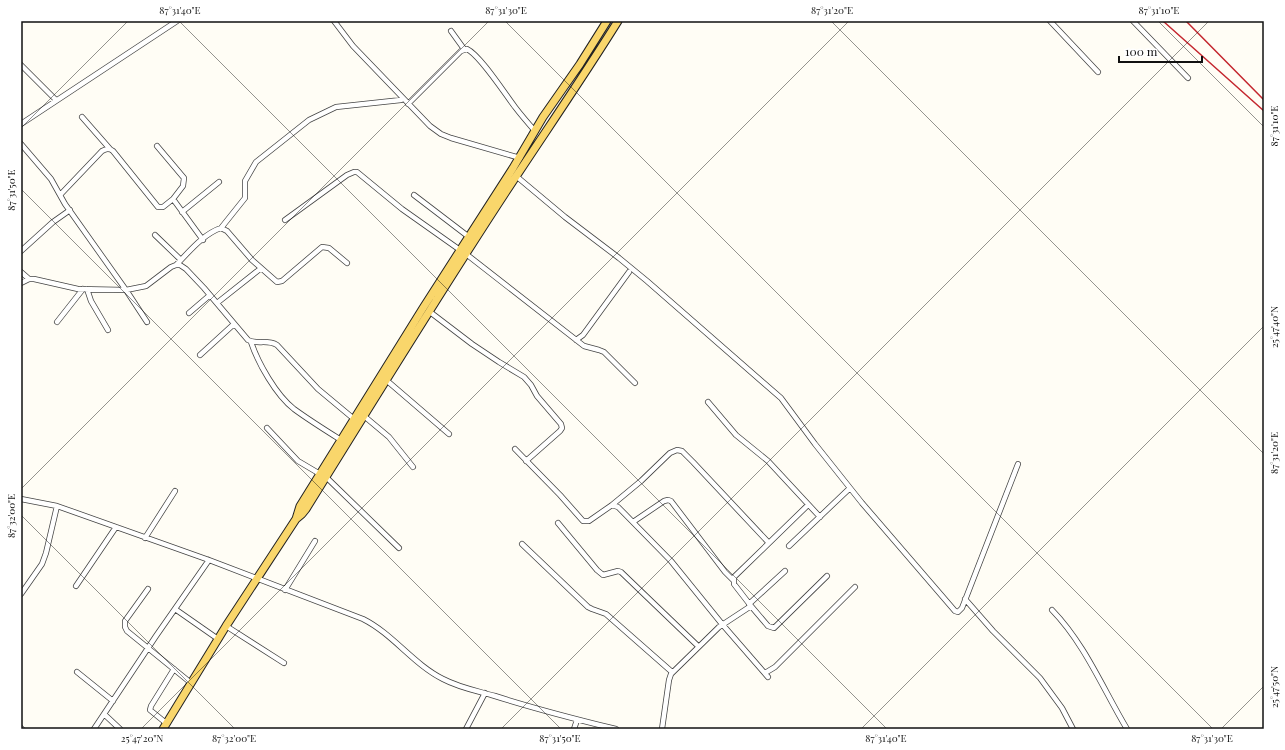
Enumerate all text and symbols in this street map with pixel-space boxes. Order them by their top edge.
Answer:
text: 87°31'40"E [159,3,201,17]
text: 87°31'30"E [485,3,527,17]
text: 87°31'20"E [811,3,853,17]
text: 87°31'10"E [1139,3,1179,17]
scale bar [1119,38,1202,64]
text: 100 m [1125,43,1158,59]
text: 87°31'10"E [1267,106,1281,146]
text: 87°31'50"E [4,169,18,211]
text: 25°47'40"N [1267,306,1281,348]
text: 87°31'20"E [1267,432,1281,474]
text: 87°32'00"E [4,494,18,538]
text: 25°47'50"N [1267,666,1281,708]
text: 25°47'20"N [121,731,163,745]
text: 87°32'00"E [212,731,256,745]
text: 87°31'50"E [539,731,581,745]
text: 87°31'40"E [865,731,907,745]
text: 87°31'30"E [1191,731,1233,745]

